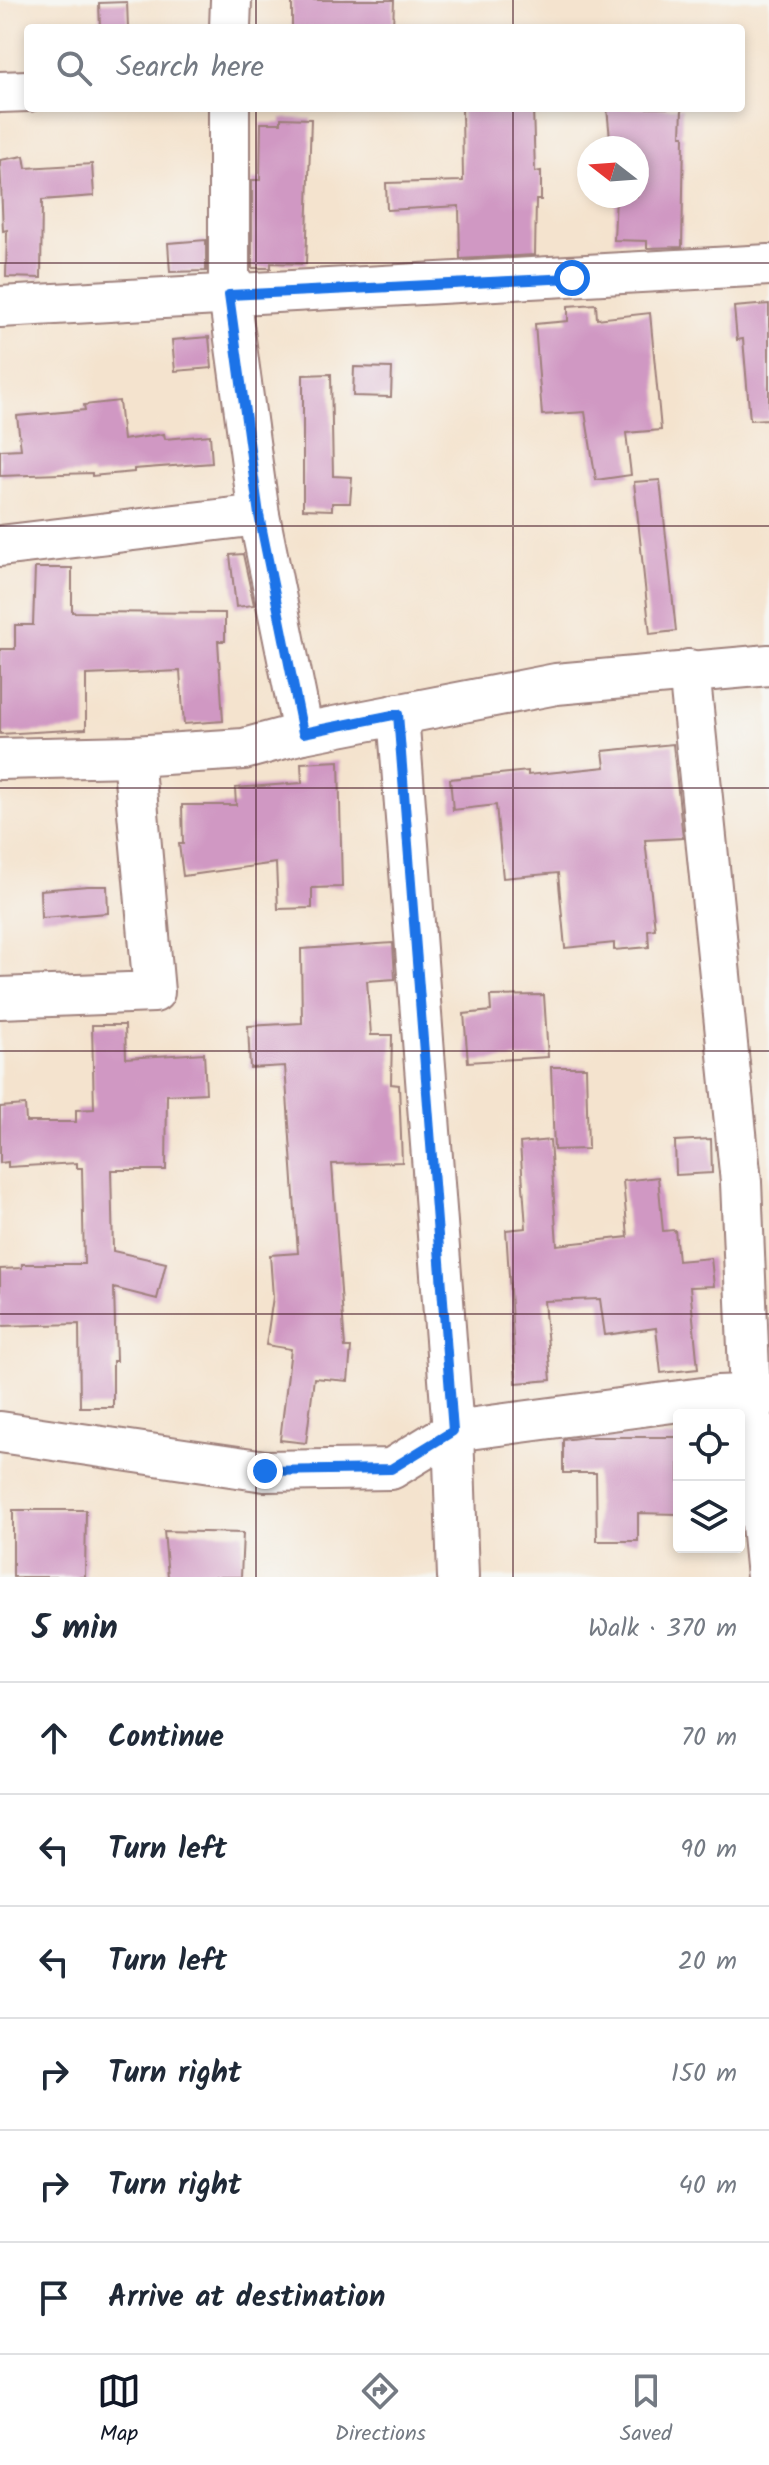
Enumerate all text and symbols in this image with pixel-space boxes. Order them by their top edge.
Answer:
search box [24,24,745,112]
text: Search here [116,44,264,92]
icon: search [52,46,96,90]
north arrow [577,136,649,208]
route start [554,260,590,296]
map controls [673,1409,745,1553]
button: locate [673,1409,745,1481]
route end [247,1453,283,1489]
button: layers [673,1481,745,1553]
text: 5 min [32,1602,118,1656]
text: Walk · 370 m [588,1608,737,1650]
text: Continue [108,1714,224,1762]
icon: ahead [32,1716,76,1760]
text: 70 m [681,1717,737,1759]
text: Turn left [108,1826,227,1874]
icon: left [32,1828,76,1872]
text: 90 m [680,1829,737,1871]
text: Turn left [108,1938,227,1986]
icon: left [32,1940,76,1984]
text: 20 m [678,1941,737,1983]
text: Turn right [108,2050,241,2098]
icon: right [32,2052,76,2096]
text: 150 m [671,2053,737,2095]
text: Turn right [108,2162,241,2210]
icon: right [32,2164,76,2208]
text: 40 m [679,2165,737,2207]
text: Arrive at destination [108,2274,385,2322]
icon: arrive [32,2276,76,2320]
tab: Map [97,2369,141,2452]
tab: Directions [335,2369,426,2452]
tab: Saved [620,2369,672,2452]

